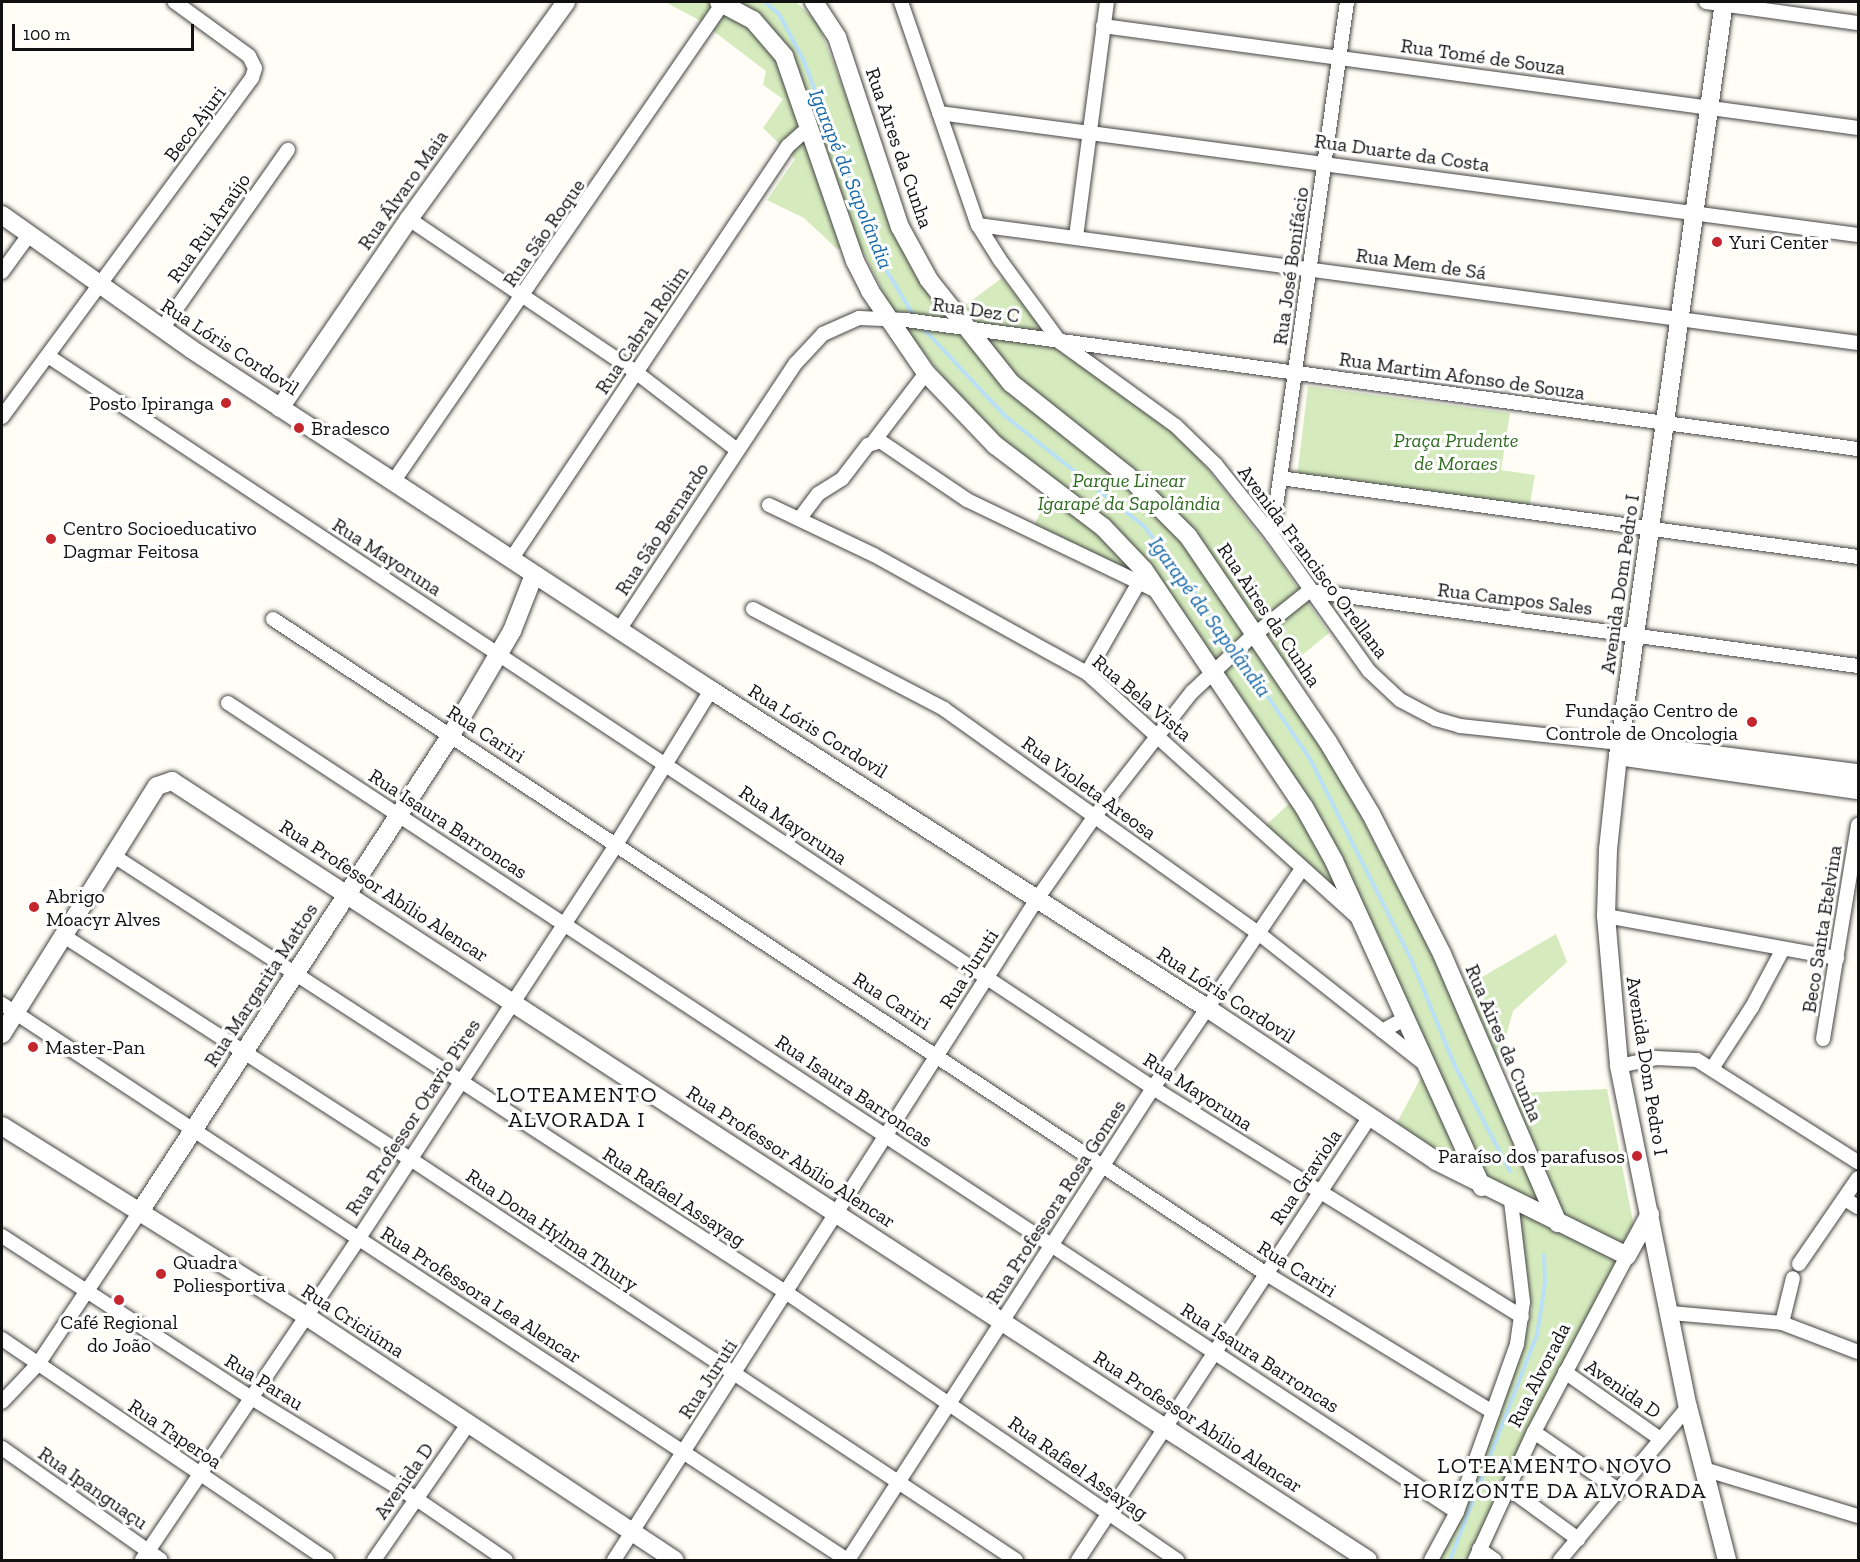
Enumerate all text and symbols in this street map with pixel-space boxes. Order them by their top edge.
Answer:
scale bar [15,12,196,50]
text: 100 m [23,23,70,45]
street label: Rua Tomé de Souza [1399,34,1567,80]
street label: Rua Aires da Cunha [860,64,938,232]
street label: Beco Ajuri [159,81,231,167]
water label: Igarapé da Sapolândia [803,85,899,273]
street label: Rua Álvaro Maia [353,125,453,255]
street label: Rua Duarte da Costa [1313,129,1491,177]
street label: Rua Rui Araújo [162,168,256,288]
street label: Rua São Roque [498,174,590,292]
street label: Rua José Bonifácio [1268,185,1314,347]
place label: Yuri Center [1729,230,1829,254]
marker: Yuri Center [1710,235,1724,249]
street label: Rua Mem de Sá [1354,243,1488,285]
street label: Rua Cabral Rolim [590,261,694,399]
street label: Rua Dez C [931,292,1021,328]
street label: Rua Lóris Cordovil [156,293,304,401]
street label: Rua Martim Afonso de Souza [1337,347,1587,405]
place label: Posto Ipiranga [89,391,214,415]
marker: Posto Ipiranga [219,396,233,410]
place label: Bradesco [311,416,390,440]
marker: Bradesco [292,421,306,435]
park label: Praça Prudente de Moraes [1394,429,1518,476]
street label: Rua São Bernardo [610,458,714,600]
street label: Avenida Francisco Orellana [1233,461,1393,663]
park label: Parque Linear Igarapé da Sapolândia [1038,469,1220,516]
street label: Avenida Dom Pedro I [1596,493,1644,675]
street label: Rua Mayoruna [328,513,446,601]
place label: Centro Socioeducativo Dagmar Feitosa [63,516,257,563]
marker: Centro Socioeducativo Dagmar Feitosa [44,532,58,546]
water label: Igarapé da Sapolândia [1143,532,1277,702]
street label: Rua Aires da Cunha [1212,538,1326,692]
street label: Rua Campos Sales [1436,578,1594,620]
street label: Rua Bela Vista [1087,649,1197,747]
street label: Rua Lóris Cordovil [744,678,892,784]
place label: Fundação Centro de Controle de Oncologia [1546,698,1738,745]
street label: Rua Cariri [442,700,530,768]
marker: Fundação Centro de Controle de Oncologia [1743,713,1761,731]
street label: Rua Violeta Areosa [1016,731,1162,845]
street label: Rua Isaura Barroncas [364,764,532,884]
street label: Rua Mayoruna [734,780,852,870]
street label: Rua Professor Abílio Alencar [274,814,494,968]
street label: Beco Santa Etelvina [1797,843,1847,1015]
place label: Abrigo Moacyr Alves [46,884,162,931]
street label: Rua Margarita Mattos [199,899,323,1071]
marker: Abrigo Moacyr Alves [27,900,41,914]
street label: Rua Juruti [934,925,1004,1013]
street label: Rua Lóris Cordovil [1152,941,1300,1049]
street label: Rua Aires da Cunha [1460,961,1548,1125]
street label: Rua Cariri [848,967,936,1035]
street label: Avenida Dom Pedro I [1621,975,1673,1157]
street label: Rua Professor Otavio Pires [340,1014,486,1220]
street label: Rua Isaura Barroncas [771,1030,937,1152]
place label: Master-Pan [45,1035,145,1059]
marker: Master-Pan [26,1040,40,1054]
street label: Rua Mayoruna [1139,1048,1257,1136]
street label: Rua Professor Abílio Alencar [681,1080,901,1234]
district label: LOTEAMENTO ALVORADA I [496,1081,658,1132]
street label: Rua Professora Rosa Gomes [981,1095,1131,1309]
street label: Rua Graviola [1265,1125,1347,1229]
street label: Rua Rafael Assayag [598,1142,750,1252]
place label: Paraíso dos parafusos [1438,1144,1625,1168]
marker: Paraíso dos parafusos [1630,1149,1644,1163]
street label: Rua Dona Hylma Thury [461,1163,643,1297]
street label: Rua Professora Lea Alencar [376,1221,586,1369]
street label: Rua Cariri [1253,1235,1341,1303]
place label: Quadra Poliesportiva [173,1250,286,1297]
marker: Quadra Poliesportiva [154,1267,168,1281]
street label: Rua Criciúma [297,1279,409,1363]
marker: Café Regional do João [112,1293,126,1307]
street label: Rua Isaura Barroncas [1176,1298,1344,1418]
place label: Café Regional do João [60,1310,178,1357]
street label: Rua Alvorada [1502,1319,1576,1431]
street label: Rua Juruti [673,1335,743,1423]
street label: Rua Professor Abílio Alencar [1088,1345,1308,1499]
street label: Rua Parau [220,1348,308,1416]
street label: Avenida D [1580,1354,1666,1424]
street label: Rua Taperoa [124,1394,226,1474]
street label: Rua Rafael Assayag [1003,1411,1153,1525]
street label: Avenida D [369,1438,439,1524]
street label: Rua Ipanguaçu [34,1441,152,1535]
district label: LOTEAMENTO NOVO HORIZONTE DA ALVORADA [1402,1452,1708,1504]

